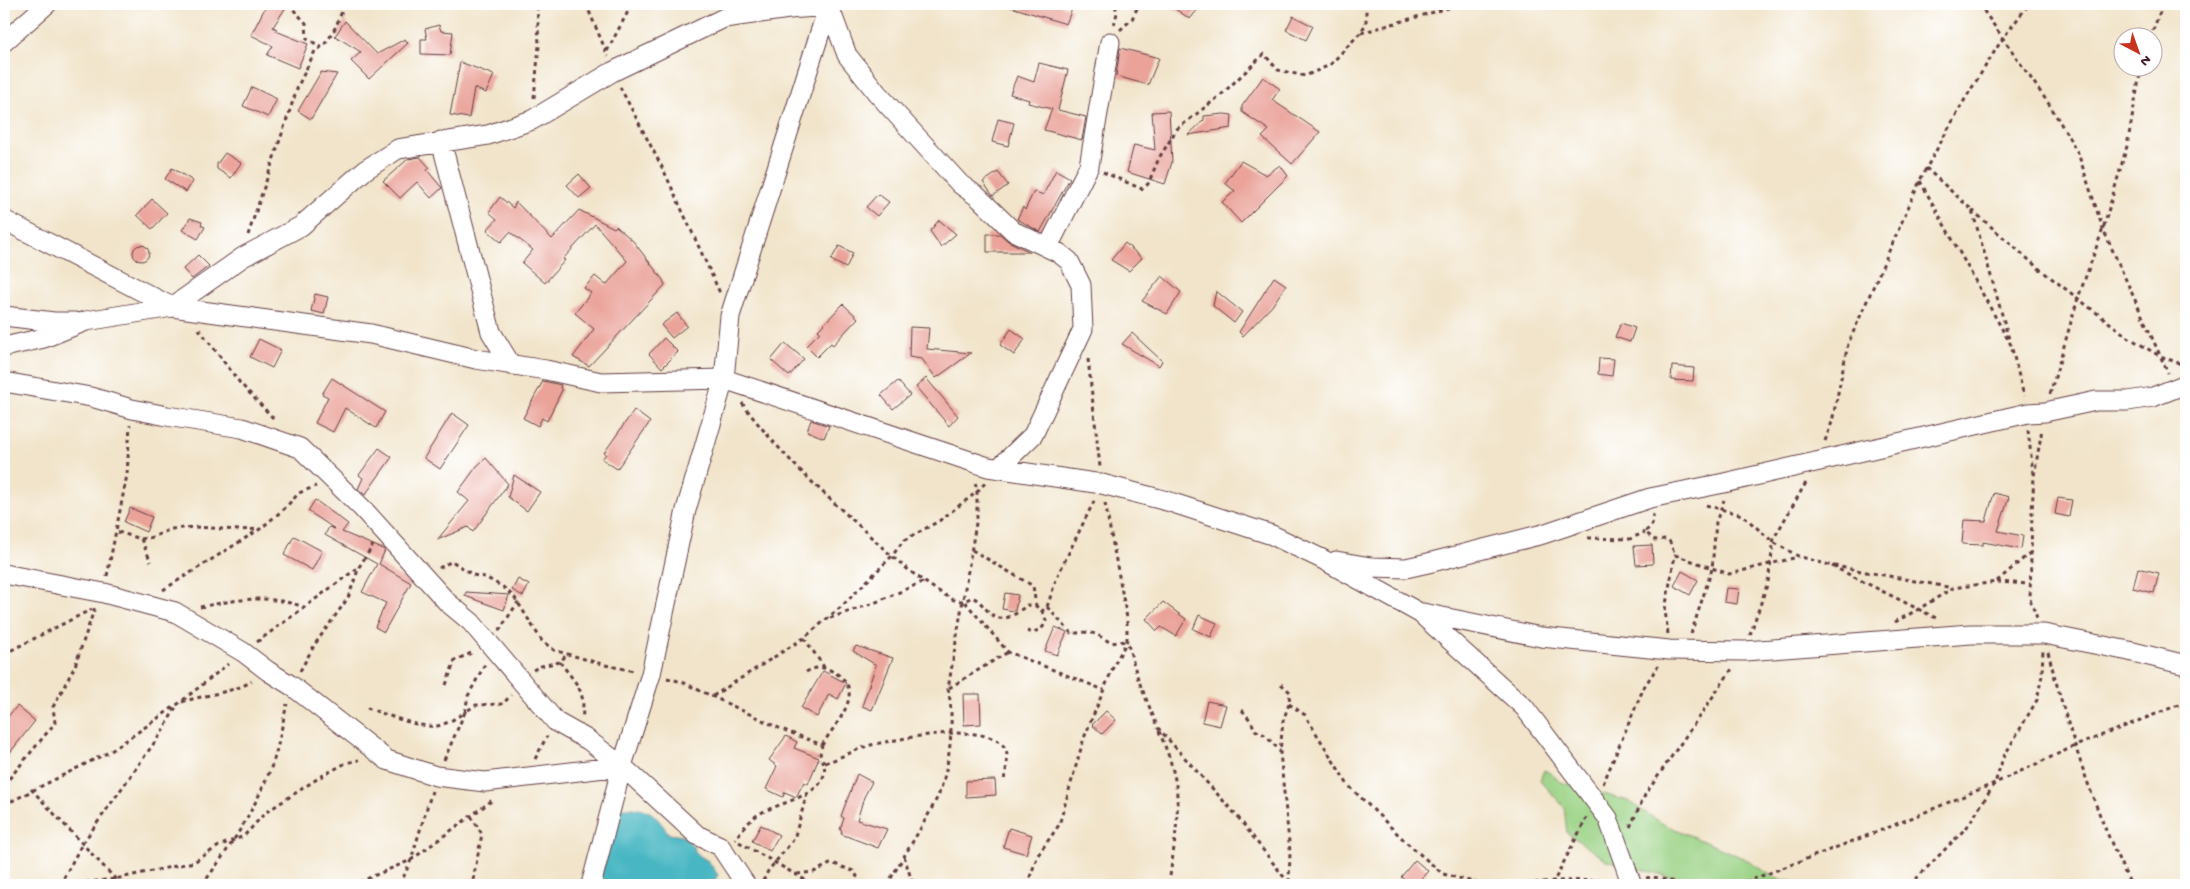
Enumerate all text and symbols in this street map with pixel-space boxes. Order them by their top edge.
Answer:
north arrow [2112,28,2162,78]
text: N [2136,51,2154,69]

